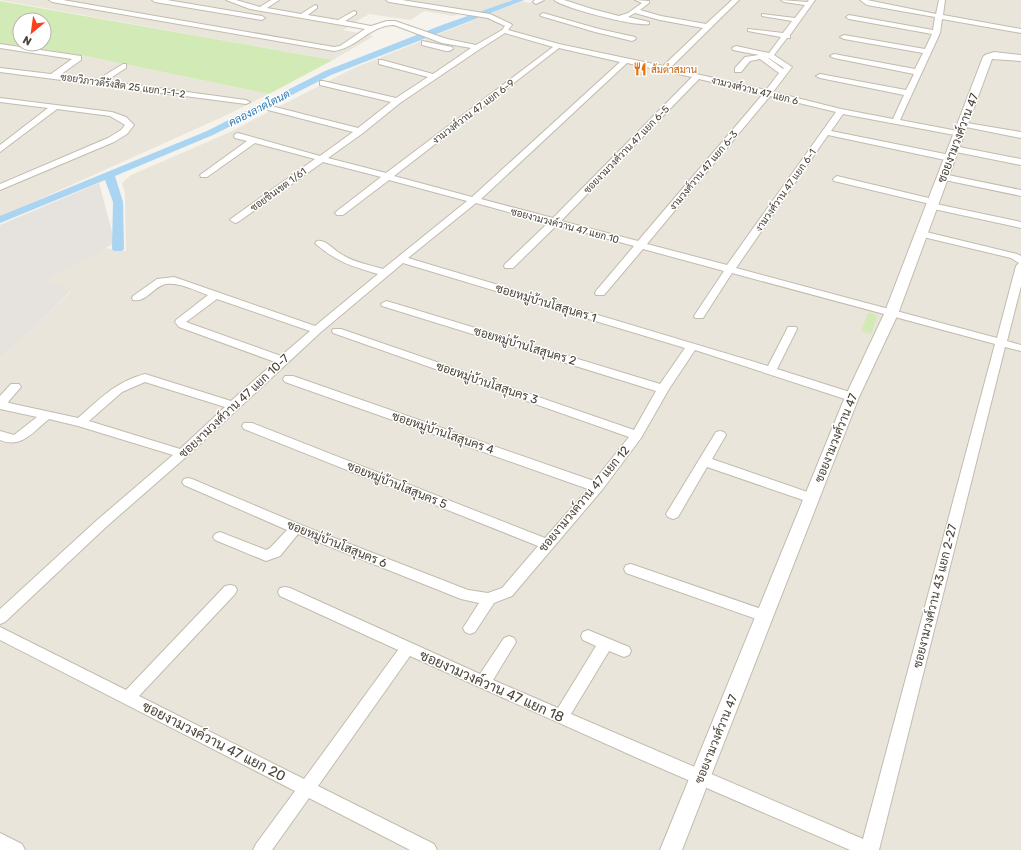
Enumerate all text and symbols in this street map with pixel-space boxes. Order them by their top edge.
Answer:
north arrow [12,12,52,52]
text: N [21,33,34,48]
restaurant icon: ส้มตำสมาน [632,61,648,77]
place label: ส้มตำสมาน [651,63,697,76]
street label: ซอยวิภาวดีรังสิต 25 แยก 1-1-2 [60,70,186,101]
street label: งามวงศ์วาน 47 แยก 6 [710,72,800,108]
street label: งามวงศ์วาน 47 แยก 6-9 [429,75,517,147]
water label: คลองลาดโตนด [225,86,292,129]
street label: ซอยงามวงศ์วาน 47 [934,91,982,185]
street label: ซอยงามวงศ์วาน 47 แยก 6-5 [580,102,672,196]
street label: งามวงศ์วาน 47 แยก 6-3 [665,127,741,213]
street label: งามวงศ์วาน 47 แยก 6-1 [751,146,819,234]
street label: ซอยชินเขต 1/61 [248,165,309,214]
street label: ซอยงามวงค์วาน 47 แยก 10 [509,204,621,246]
street label: ซอยหมู่บ้านโสสุนคร 1 [493,280,598,327]
street label: ซอยหมู่บ้านโสสุนคร 2 [471,323,578,370]
street label: ซอยงามวงศ์วาน 47 แยก 10-7 [175,351,292,461]
street label: ซอยหมู่บ้านโสสุนคร 3 [434,358,540,409]
street label: ซอยงามวงศ์วาน 47 [811,391,860,485]
street label: ซอยหมู่บ้านโสสุนคร 4 [389,408,497,459]
street label: ซอยงามวงค์วาน 47 แยก 12 [535,443,632,555]
street label: ซอยหมู่บ้านโสสุนคร 5 [344,458,449,513]
street label: ซอยหมู่บ้านโสสุนคร 6 [284,517,390,572]
street label: ซอยงามวงศ์วาน 43 แยก 2-27 [909,522,960,669]
street label: ซอยงามวงค์วาน 47 แยก 18 [417,646,567,726]
street label: ซอยงามวงศ์วาน 47 [691,692,740,786]
street label: ซอยงามวงค์วาน 47 แยก 20 [139,697,289,785]

